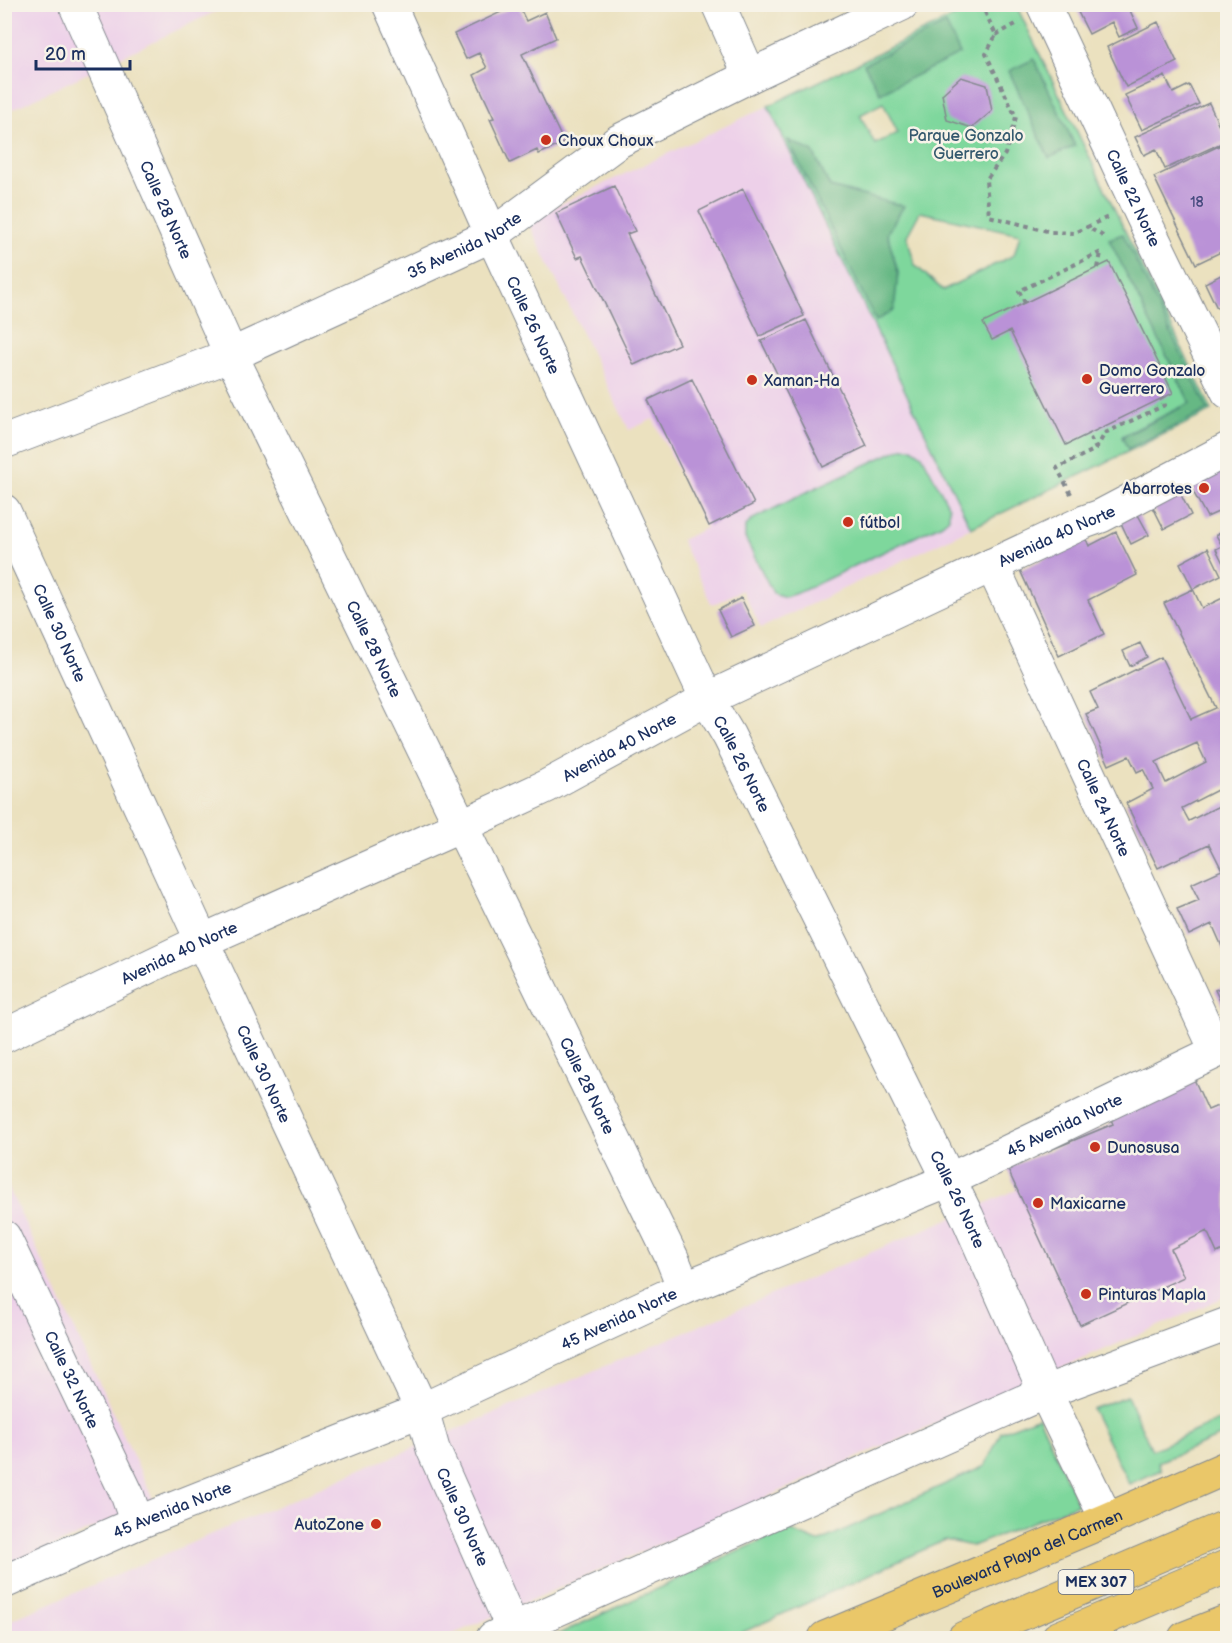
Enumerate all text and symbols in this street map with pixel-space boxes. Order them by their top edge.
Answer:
scale bar [36,33,130,71]
text: 20 m [45,44,86,65]
park label: Parque Gonzalo Guerrero [908,127,1024,164]
place label: Choux Choux [558,132,654,151]
marker: Choux Choux [539,133,553,147]
street label: Calle 22 Norte [1101,147,1164,251]
street label: Calle 28 Norte [135,158,195,263]
house number: 18 [1190,194,1204,211]
street label: 35 Avenida Norte [405,208,526,284]
street label: Calle 26 Norte [501,273,563,378]
place label: Domo Gonzalo Guerrero [1099,362,1205,399]
place label: Xaman-Ha [763,372,840,391]
marker: Domo Gonzalo Guerrero [1080,372,1094,386]
marker: Xaman-Ha [745,373,759,387]
place label: Abarrotes [1122,480,1192,499]
marker: Abarrotes [1197,481,1211,495]
street label: Avenida 40 Norte [996,502,1120,572]
place label: fútbol [860,514,900,533]
marker: fútbol [841,515,855,529]
street label: Calle 30 Norte [28,581,90,686]
street label: Calle 28 Norte [341,598,405,701]
street label: Avenida 40 Norte [560,709,680,787]
street label: Calle 26 Norte [708,713,774,816]
street label: Calle 24 Norte [1072,756,1134,860]
street label: Avenida 40 Norte [119,918,241,989]
street label: Calle 30 Norte [232,1022,294,1127]
street label: Calle 28 Norte [555,1035,618,1138]
street label: 45 Avenida Norte [1004,1090,1126,1162]
place label: Dunosusa [1107,1139,1180,1158]
marker: Dunosusa [1088,1140,1102,1154]
street label: Calle 26 Norte [925,1148,988,1252]
place label: Maxicarne [1050,1195,1126,1214]
marker: Maxicarne [1031,1196,1045,1210]
street label: 45 Avenida Norte [558,1284,681,1355]
place label: Pinturas Mapla [1098,1286,1206,1305]
marker: Pinturas Mapla [1079,1287,1093,1301]
street label: Calle 32 Norte [39,1328,103,1433]
street label: Calle 30 Norte [432,1465,492,1570]
street label: 45 Avenida Norte [110,1478,235,1543]
street label: Boulevard Playa del Carmen [930,1506,1126,1603]
place label: AutoZone [295,1516,364,1535]
marker: AutoZone [369,1517,383,1531]
road number: MEX 307 [1058,1570,1134,1594]

